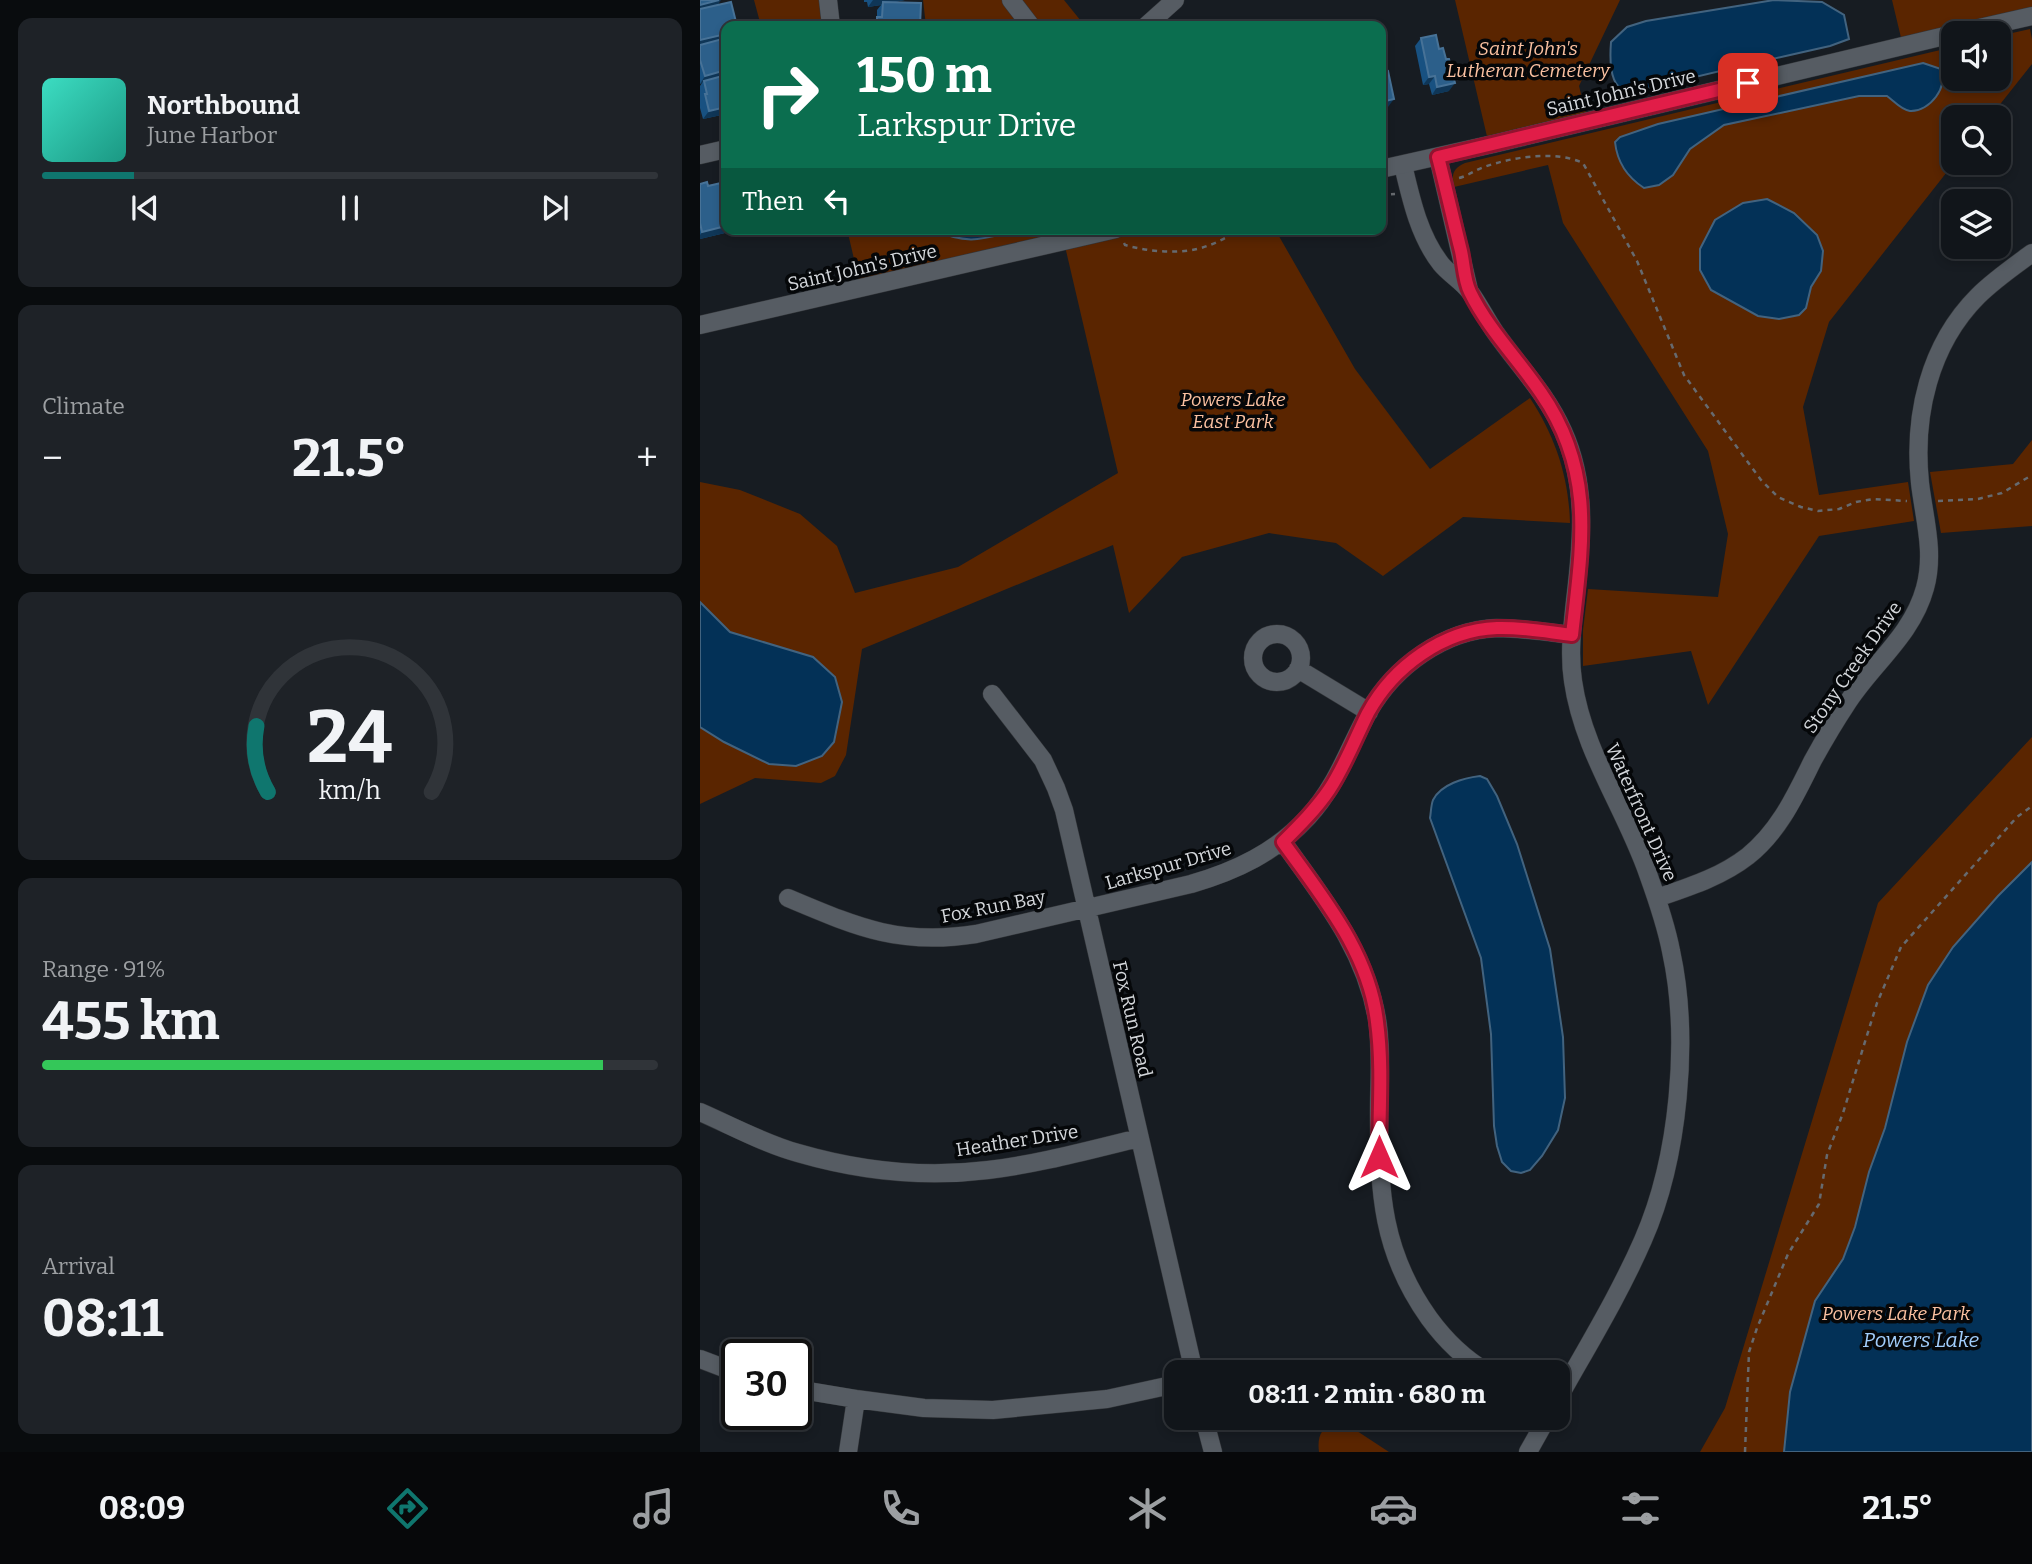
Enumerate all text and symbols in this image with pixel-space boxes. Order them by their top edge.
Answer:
map controls [1941,21,2011,259]
button: sound [1941,21,2011,91]
park label: Saint John's Lutheran Cemetery [1446,37,1611,82]
text: 150 m [857,46,992,105]
icon: right [742,49,833,140]
pin [1718,53,1778,113]
street label: Saint John's Drive [1544,64,1698,121]
icon: arrive [1729,64,1767,102]
text: Northbound [147,90,300,121]
button: search [1941,105,2011,175]
text: Larkspur Drive [857,106,1076,144]
text: June Harbor [147,121,277,149]
icon: left [818,182,856,220]
text: Then [742,186,804,217]
icon: previous [126,189,164,227]
icon: pause [331,189,369,227]
icon: next [536,189,574,227]
button: layers [1941,189,2011,259]
street label: Saint John's Drive [785,239,939,296]
park label: Powers Lake East Park [1180,388,1286,433]
text: Climate [42,392,125,420]
text: 21.5° [292,427,407,490]
text: − [42,435,63,481]
text: + [636,435,658,481]
street label: Stony Creek Drive [1798,597,1907,738]
text: 24 [307,694,393,781]
street label: Waterfront Drive [1601,740,1682,885]
text: km/h [319,776,381,806]
street label: Larkspur Drive [1102,836,1234,894]
street label: Fox Run Bay [939,885,1048,928]
text: Range · 91% [42,955,165,983]
street label: Fox Run Road [1108,959,1157,1080]
text: 455 km [42,990,220,1053]
street label: Heather Drive [954,1119,1080,1162]
position arrow [1342,1120,1416,1194]
text: Arrival [42,1252,115,1280]
text: 08:11 [42,1287,163,1350]
park label: Powers Lake Park [1822,1302,1971,1325]
water label: Powers Lake [1863,1327,1980,1353]
speed limit sign: 30 [721,1339,812,1430]
text: 08:11 · 2 min · 680 m [1248,1379,1486,1410]
icon: directions [383,1484,432,1533]
icon: music [629,1484,678,1533]
icon: phone [876,1484,925,1533]
icon: climate [1123,1484,1172,1533]
icon: car [1369,1484,1418,1533]
icon: filters [1616,1484,1665,1533]
text: 08:09 [99,1489,185,1527]
text: 21.5° [1862,1489,1933,1527]

